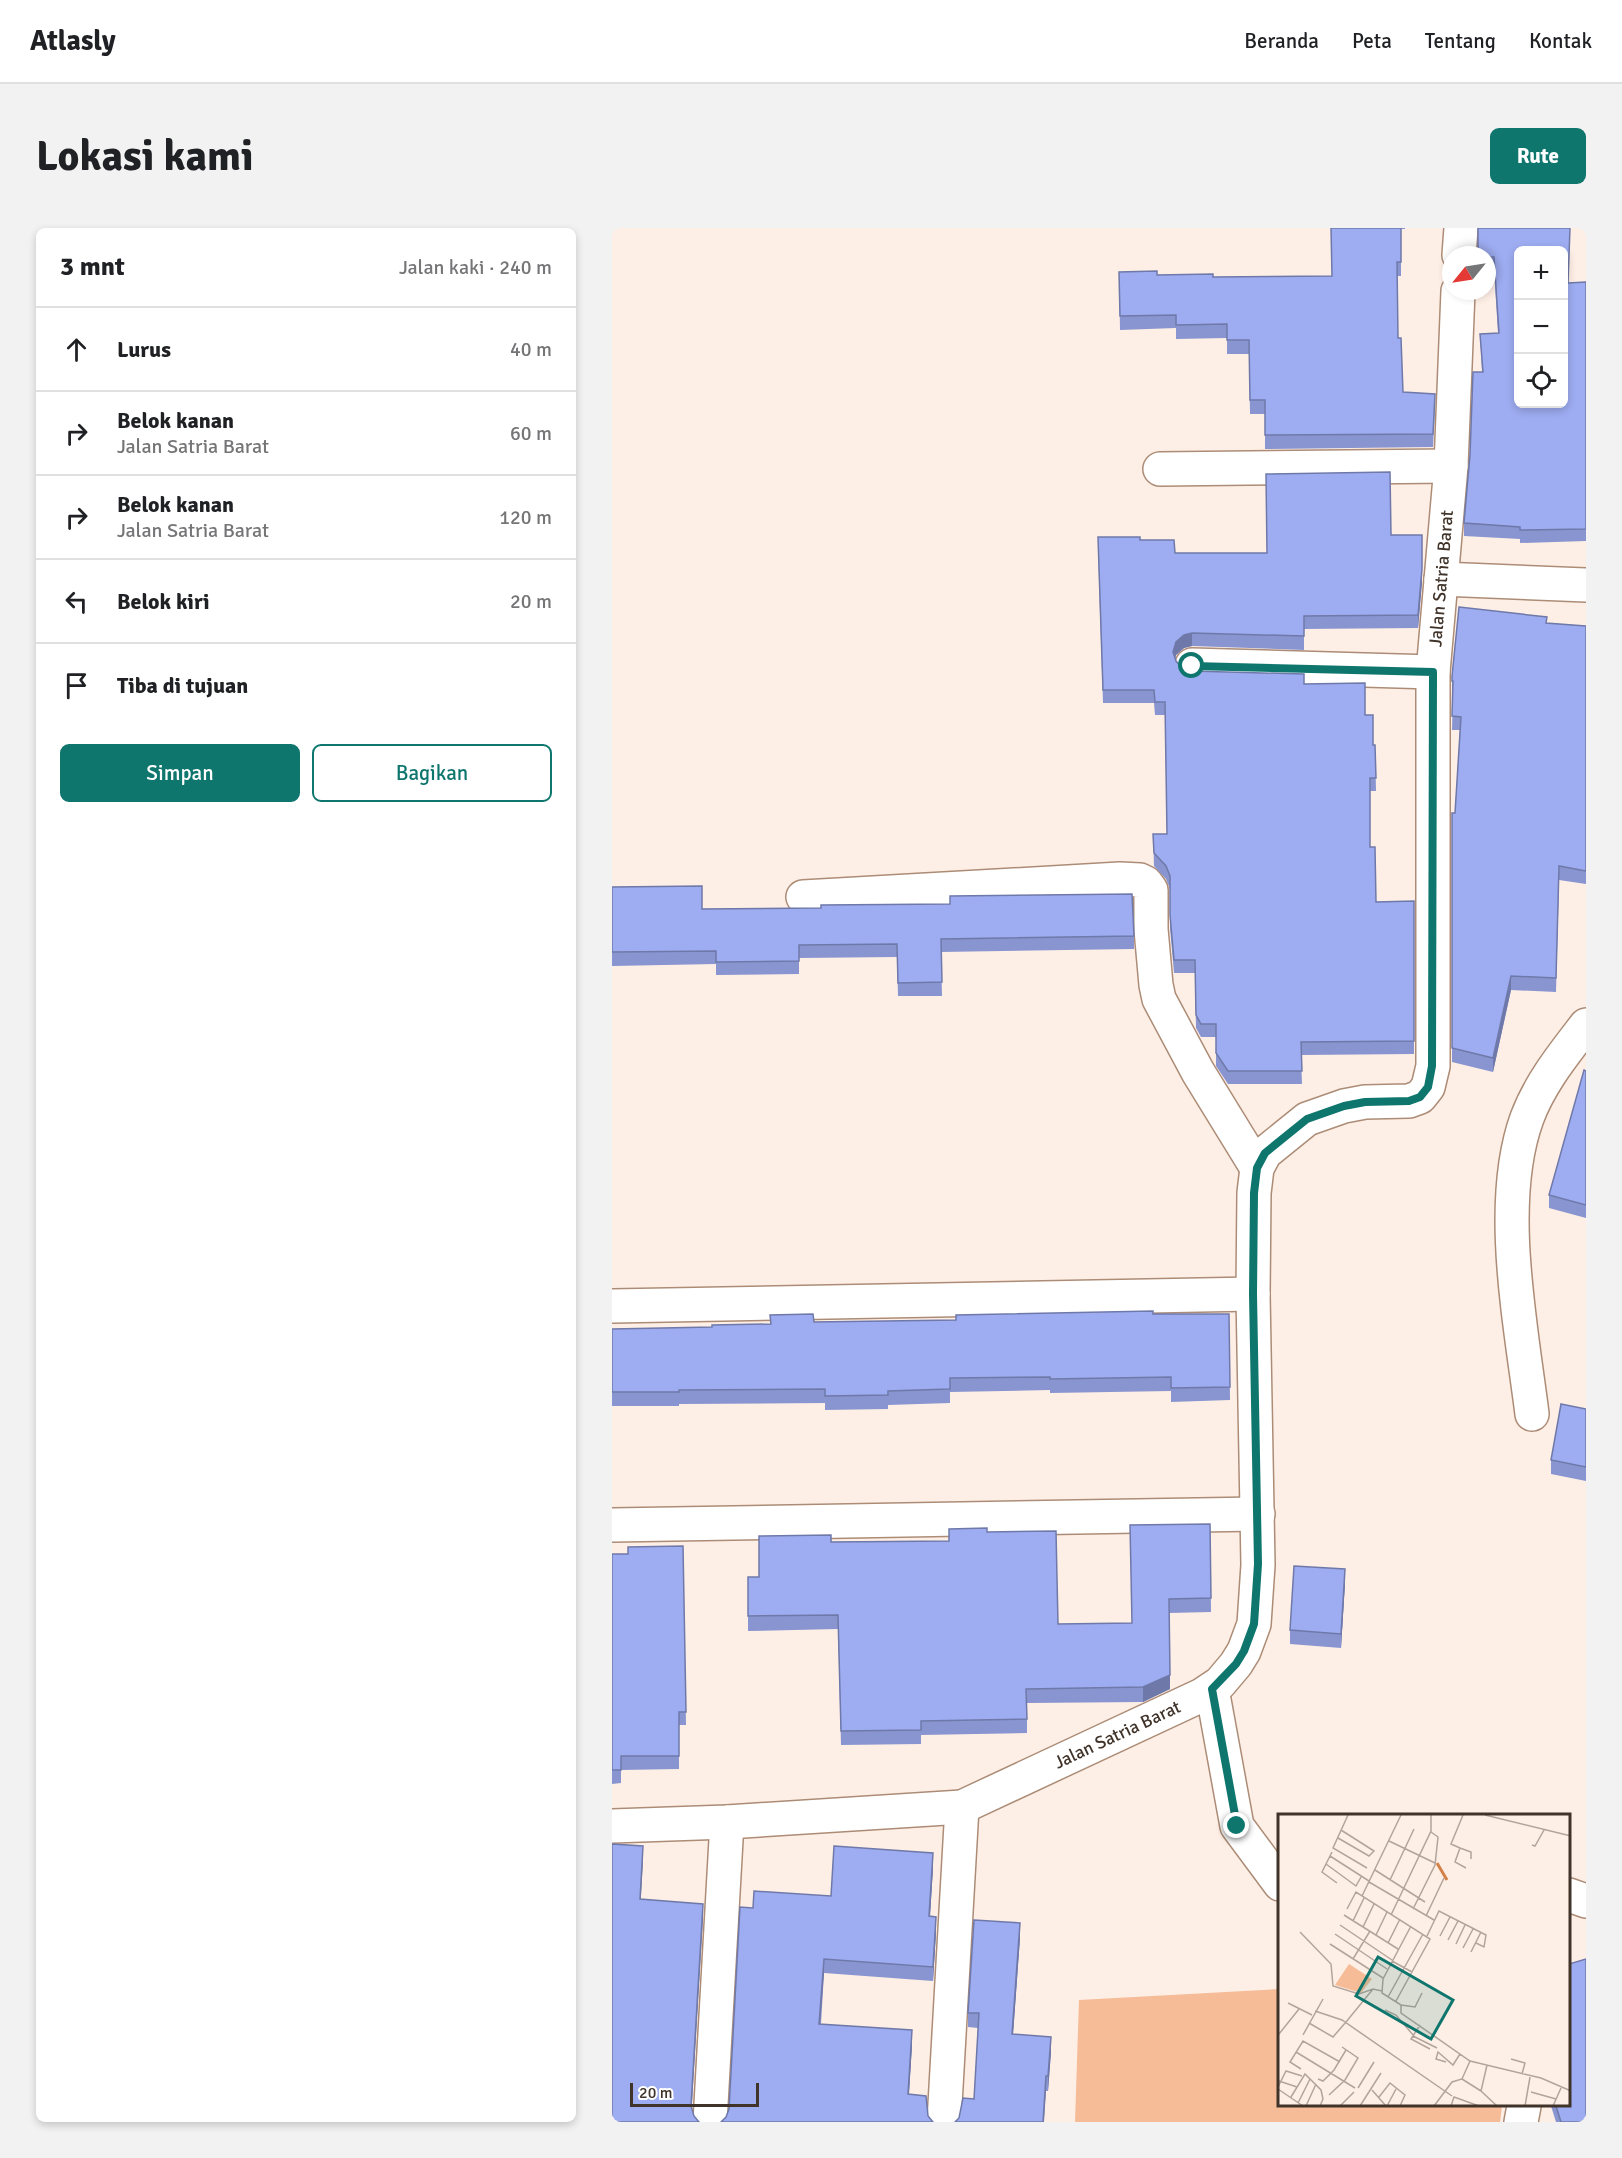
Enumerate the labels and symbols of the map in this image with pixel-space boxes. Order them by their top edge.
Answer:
north arrow [1442,246,1496,300]
street label: Jalan Satria Barat [1424,509,1458,648]
route start [1178,652,1204,678]
street label: Jalan Satria Barat [1051,1696,1184,1773]
route end [1223,1812,1249,1838]
inset map [1278,1814,1571,2107]
scale bar [630,2080,759,2108]

